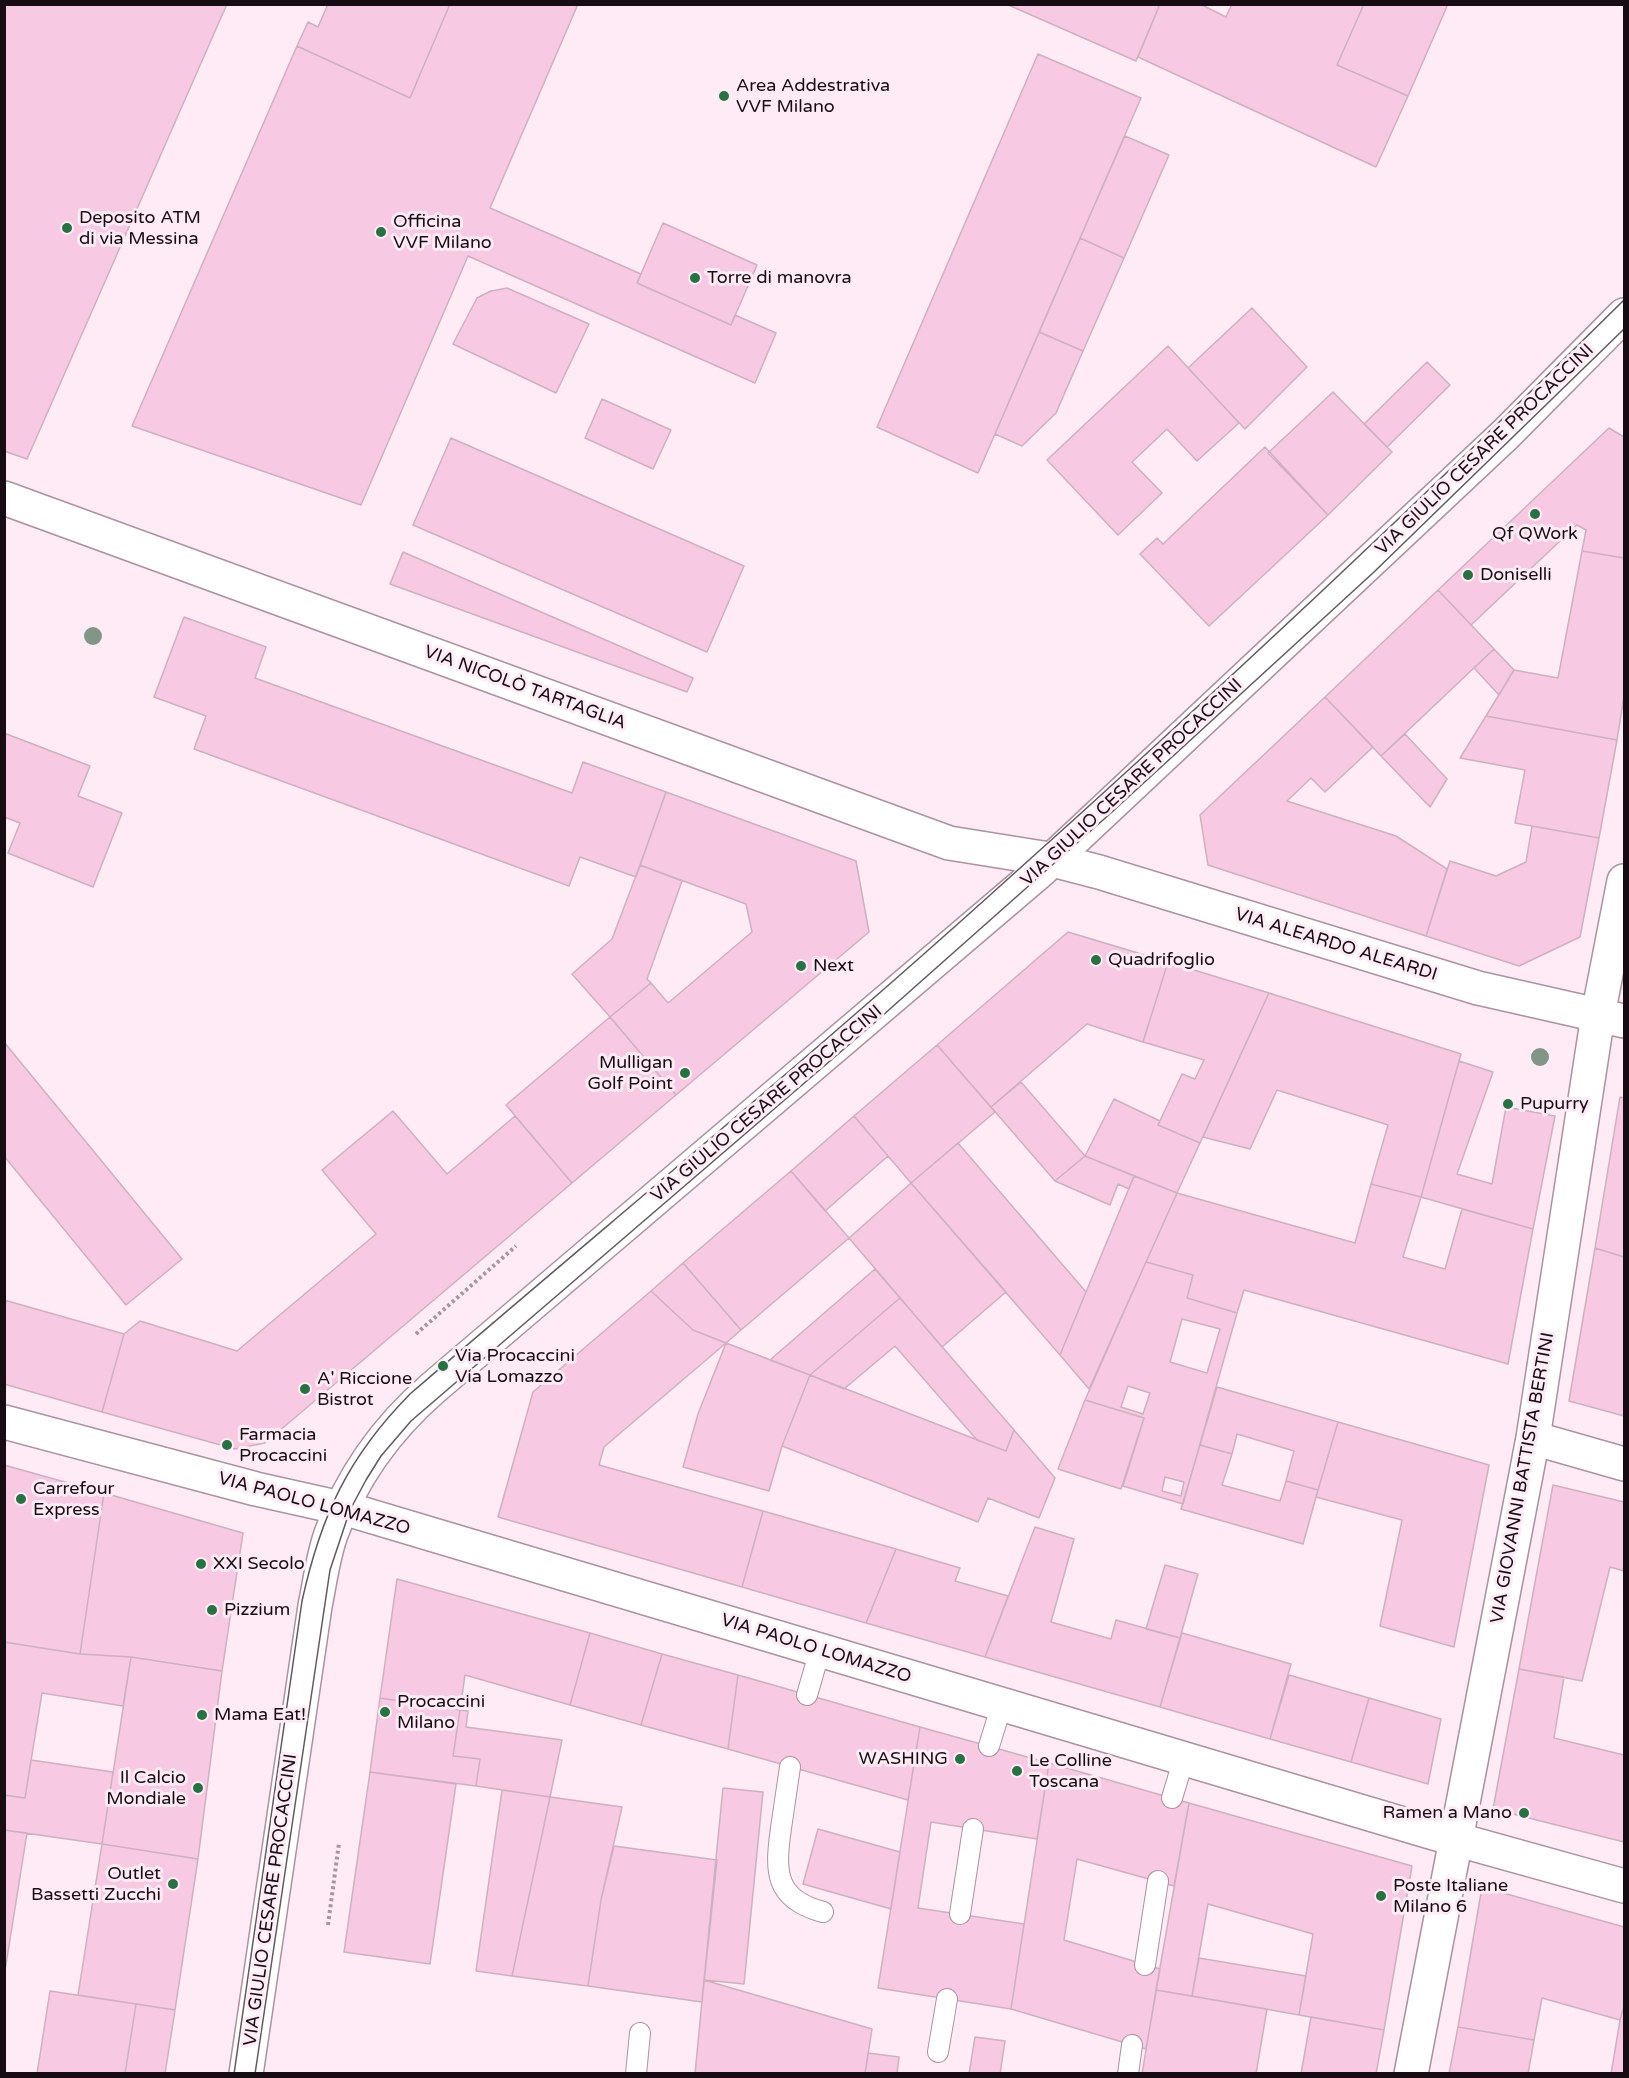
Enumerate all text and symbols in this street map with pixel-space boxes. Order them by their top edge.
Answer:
place label: Area Addestrativa VVF Milano [736,75,890,118]
marker: Area Addestrativa VVF Milano [717,89,731,103]
place label: Deposito ATM di via Messina [79,207,201,250]
place label: Officina VVF Milano [393,211,492,254]
marker: Deposito ATM di via Messina [60,221,74,235]
marker: Officina VVF Milano [374,225,388,239]
place label: Torre di manovra [707,267,852,289]
marker: Torre di manovra [688,271,702,285]
street label: VIA GIULIO CESARE PROCACCINI [1371,340,1599,560]
marker: Qf QWork [1528,507,1542,521]
place label: Qf QWork [1492,523,1578,545]
place label: Doniselli [1480,564,1552,586]
marker: Doniselli [1461,568,1475,582]
street label: VIA NICOLÒ TARTAGLIA [421,641,629,735]
street label: VIA GIULIO CESARE PROCACCINI [1017,675,1247,891]
street label: VIA ALEARDO ALEARDI [1232,904,1440,986]
place label: Quadrifoglio [1108,949,1215,971]
marker: Quadrifoglio [1089,953,1103,967]
place label: Next [813,955,854,977]
marker: Next [794,959,808,973]
street label: VIA GIULIO CESARE PROCACCINI [647,1001,887,1207]
place label: Mulligan Golf Point [588,1052,673,1094]
marker: Mulligan Golf Point [678,1066,692,1080]
place label: Pupurry [1520,1093,1589,1115]
marker: Pupurry [1501,1097,1515,1111]
street label: VIA GIOVANNI BATTISTA BERTINI [1487,1331,1559,1625]
place label: Via Procaccini Via Lomazzo [455,1345,575,1388]
marker: Via Procaccini Via Lomazzo [436,1359,450,1373]
place label: A' Riccione Bistrot [317,1368,412,1410]
marker: A' Riccione Bistrot [298,1382,312,1396]
place label: Farmacia Procaccini [239,1424,327,1466]
marker: Farmacia Procaccini [220,1438,234,1452]
street label: VIA PAOLO LOMAZZO [216,1468,412,1540]
place label: Carrefour Express [33,1478,114,1520]
marker: Carrefour Express [14,1492,28,1506]
place label: XXI Secolo [213,1553,305,1575]
marker: XXI Secolo [194,1557,208,1571]
place label: Pizzium [224,1599,290,1621]
marker: Pizzium [205,1603,219,1617]
street label: VIA PAOLO LOMAZZO [718,1610,914,1688]
place label: Procaccini Milano [397,1691,485,1734]
place label: Mama Eat! [214,1704,306,1726]
marker: Procaccini Milano [378,1705,392,1719]
marker: Mama Eat! [195,1708,209,1722]
place label: WASHING [858,1748,948,1770]
place label: Le Colline Toscana [1029,1750,1112,1792]
street label: VIA GIULIO CESARE PROCACCINI [240,1752,302,2048]
marker: WASHING [953,1752,967,1766]
marker: Le Colline Toscana [1010,1764,1024,1778]
place label: Il Calcio Mondiale [106,1767,186,1810]
marker: Il Calcio Mondiale [191,1781,205,1795]
place label: Ramen a Mano [1383,1802,1512,1824]
marker: Ramen a Mano [1517,1806,1531,1820]
place label: Outlet Bassetti Zucchi [31,1863,161,1906]
place label: Poste Italiane Milano 6 [1393,1875,1508,1918]
marker: Outlet Bassetti Zucchi [166,1877,180,1891]
marker: Poste Italiane Milano 6 [1374,1889,1388,1903]

